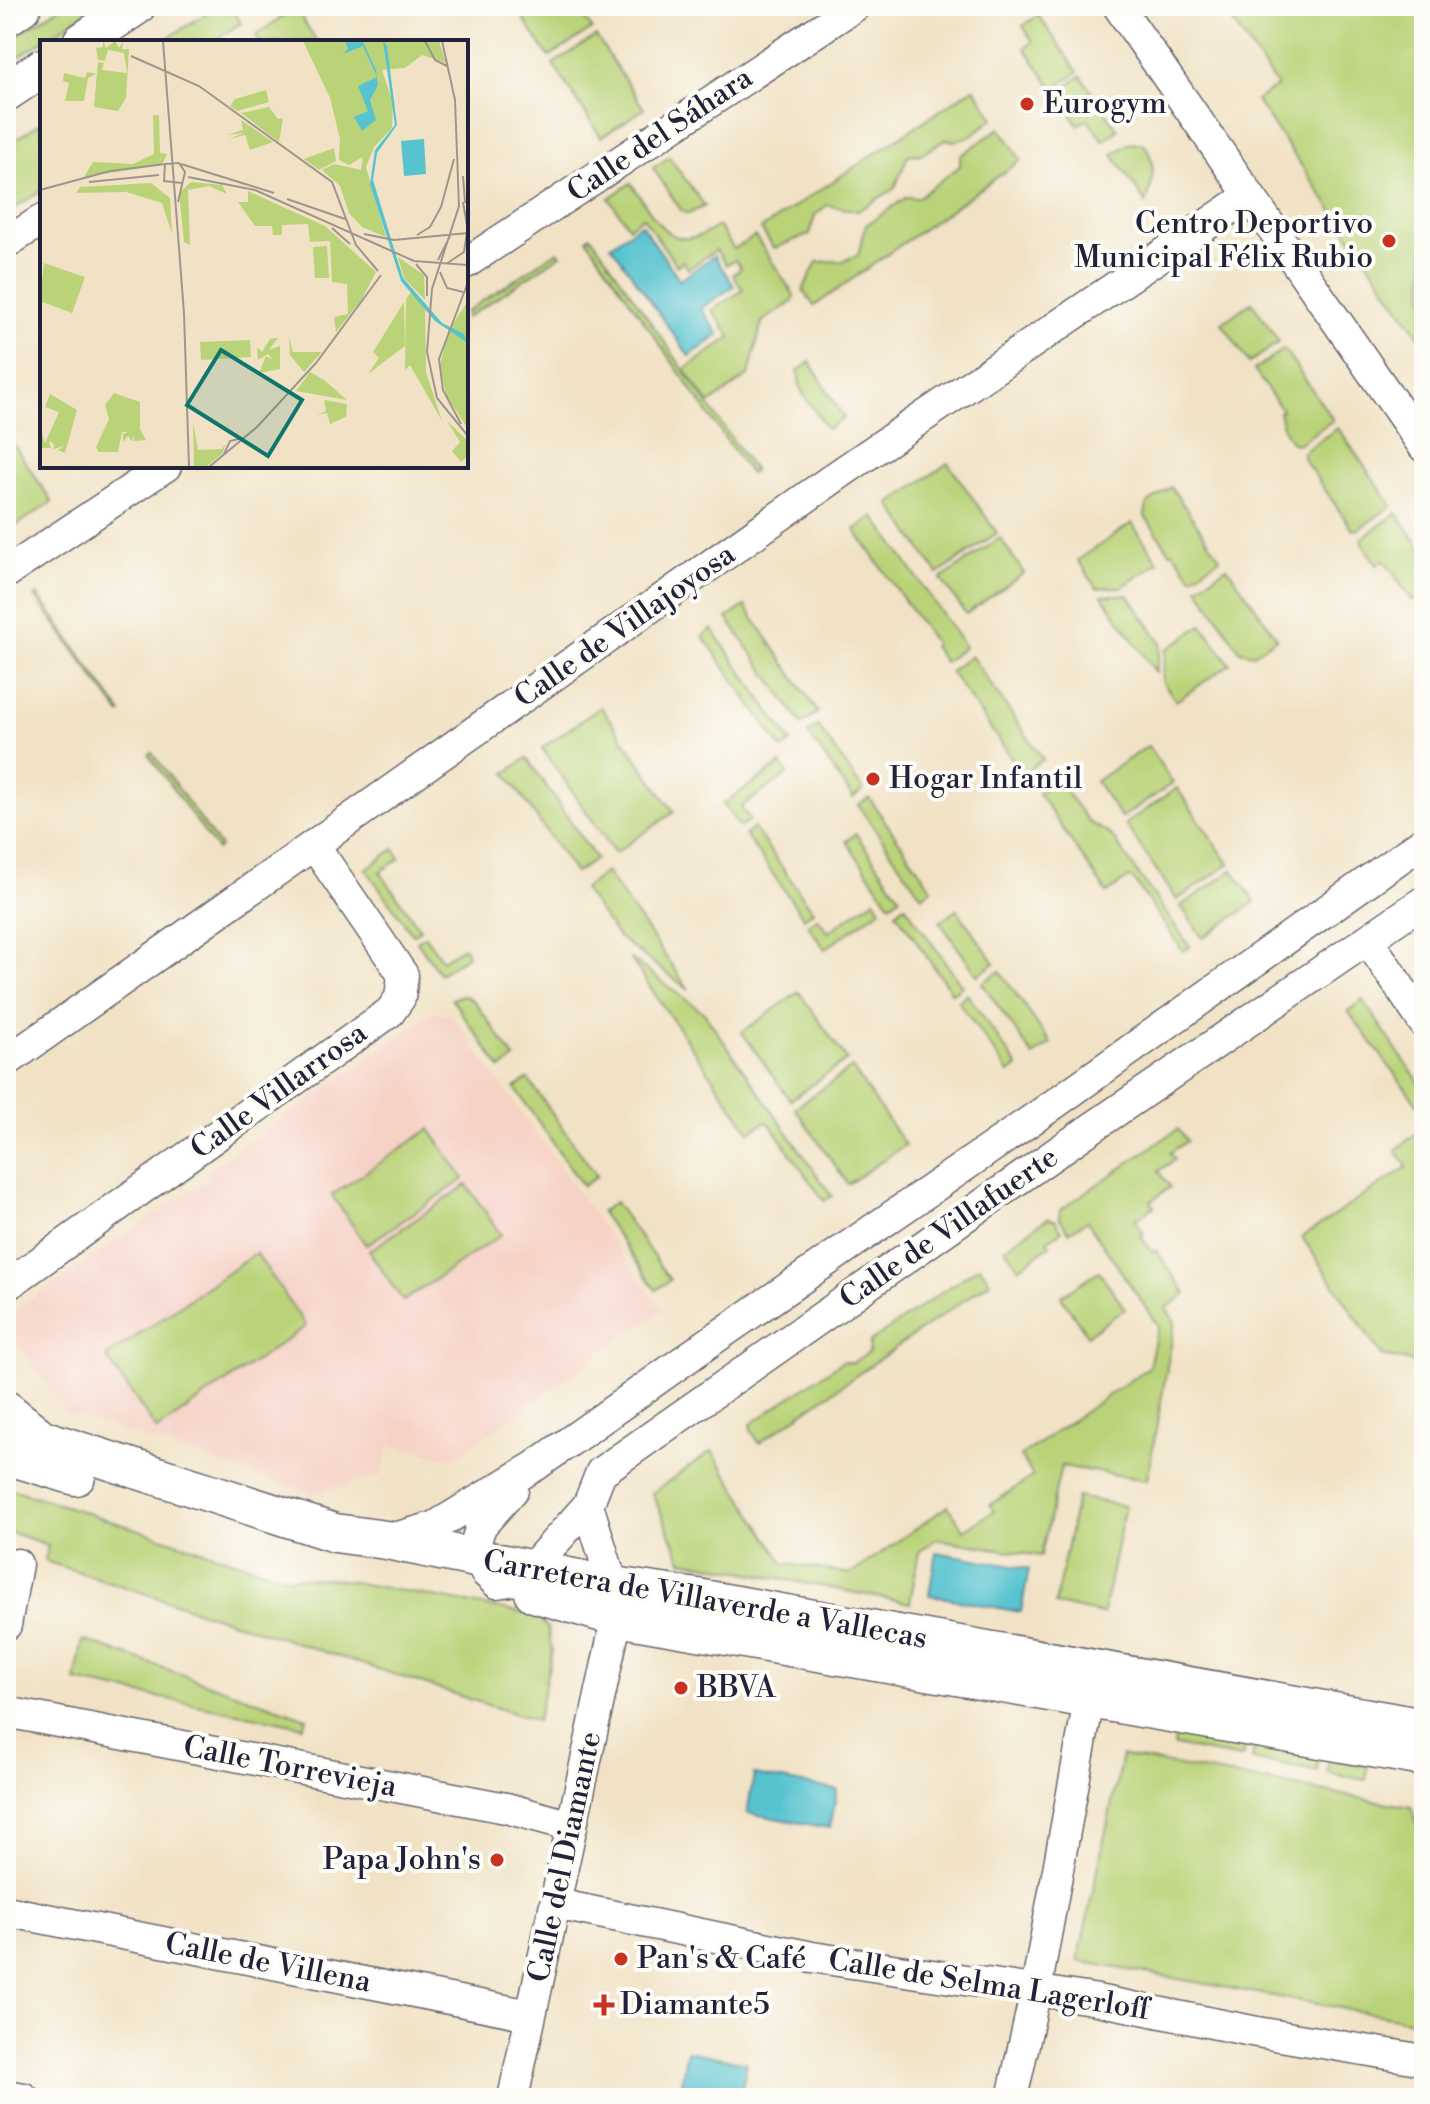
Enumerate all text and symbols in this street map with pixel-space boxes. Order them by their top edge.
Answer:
inset map [40,40,468,468]
street label: Calle del Sáhara [560,59,761,211]
place label: Eurogym [1043,85,1167,123]
marker: Eurogym [1018,95,1036,113]
place label: Centro Deportivo Municipal Félix Rubio [1074,205,1373,277]
marker: Centro Deportivo Municipal Félix Rubio [1380,232,1398,250]
street label: Calle de Villajoyosa [507,535,743,716]
place label: Hogar Infantil [889,760,1082,798]
marker: Hogar Infantil [864,770,882,788]
street label: Calle Villarrosa [183,1014,375,1168]
street label: Calle de Villafuerte [832,1138,1066,1318]
street label: Carretera de Villaverde a Vallecas [480,1542,930,1658]
place label: BBVA [696,1669,777,1707]
marker: BBVA [672,1679,690,1697]
street label: Calle Torrevieja [180,1728,401,1806]
street label: Calle del Diamante [520,1728,610,1986]
place label: Papa John's [323,1841,481,1879]
marker: Papa John's [488,1851,506,1869]
street label: Calle de Villena [162,1924,375,2002]
place label: Pan's & Café [637,1940,806,1978]
street label: Calle de Selma Lagerloff [826,1941,1154,2029]
marker: Pan's & Café [612,1950,630,1968]
place label: Diamante5 [620,1986,770,2024]
marker: Diamante5 [595,1996,613,2014]

